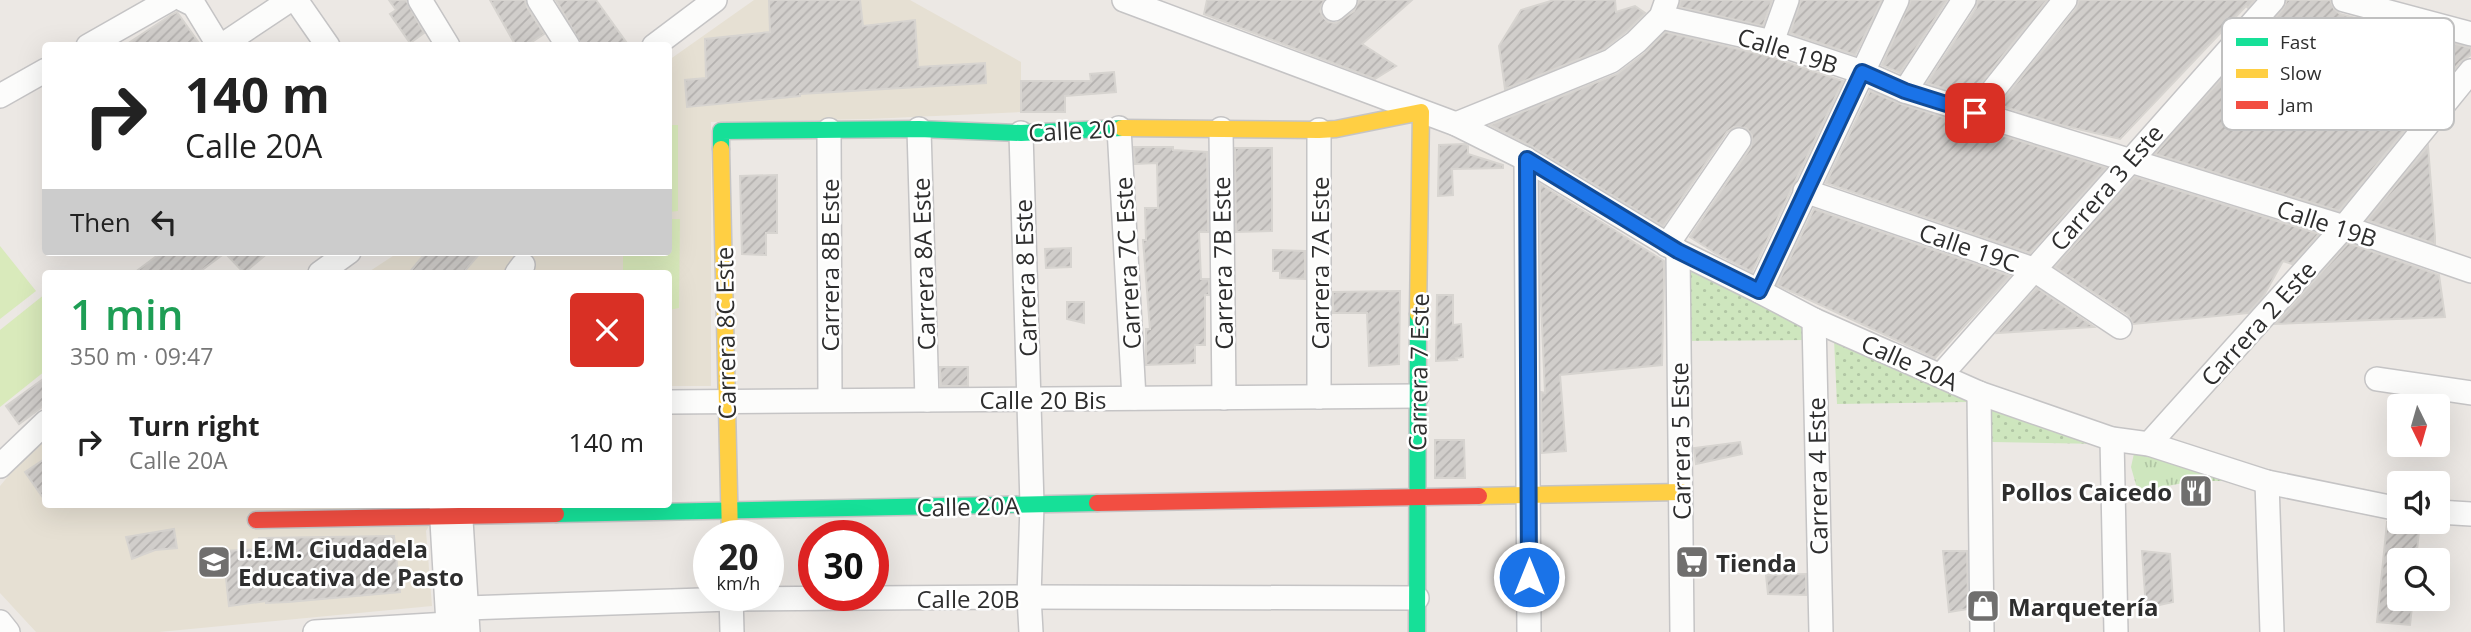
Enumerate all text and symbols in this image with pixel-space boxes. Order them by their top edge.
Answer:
legend [2222,18,2454,130]
street label: Calle 19B [1734,19,1842,81]
text: Fast [2280,29,2316,55]
text: Slow [2280,60,2322,86]
text: 140 m [185,61,330,127]
icon: right [70,70,161,161]
pin [1945,83,2005,143]
text: Jam [2278,92,2313,118]
icon: arrive [1956,94,1994,132]
street label: Calle 20 [1027,111,1117,149]
street label: Carrera 3 Este [2042,117,2170,257]
text: Calle 20A [185,124,322,167]
street label: Carrera 7C Este [1106,176,1148,350]
street label: Carrera 7B Este [1204,176,1240,350]
street label: Carrera 8A Este [903,177,943,351]
street label: Carrera 7A Este [1303,177,1336,349]
street label: Carrera 8B Este [813,178,846,352]
street label: Calle 19B [2273,191,2381,255]
street label: Carrera 8 Este [1006,199,1044,357]
icon: left [145,203,183,241]
text: Then [70,204,131,240]
street label: Calle 19C [1915,215,2023,279]
street label: Carrera 8C Este [707,246,743,420]
street label: Carrera 2 Este [2193,253,2323,393]
text: 1 min [70,285,183,342]
button: close [570,293,644,367]
street label: Carrera 7 Este [1400,293,1436,451]
street label: Calle 20A [1856,326,1964,398]
text: 350 m · 09:47 [70,340,213,372]
street label: Carrera 5 Este [1662,362,1698,520]
street label: Calle 20 Bis [980,383,1106,416]
north arrow [2387,394,2450,457]
map controls [2387,394,2450,611]
street label: Carrera 4 Este [1799,397,1835,555]
text: Turn right [129,408,260,444]
icon: right [70,423,108,461]
text: 140 m [569,424,644,460]
text: Calle 20A [129,444,228,476]
button: sound [2387,471,2450,534]
restaurant icon: Pollos Caicedo [2177,472,2215,510]
place label: Pollos Caicedo [2001,475,2172,508]
street label: Calle 20A [916,489,1021,523]
speed limit sign: 30 [798,520,889,611]
place label: I.E.M. Ciudadela Educativa de Pasto [238,532,464,593]
text: 20 [718,533,759,580]
position arrow [1492,540,1566,614]
school or university icon: I.E.M. Ciudadela Educativa de Pasto [195,543,233,581]
supermarket icon: Tienda [1673,543,1711,581]
place label: Tienda [1716,546,1797,579]
button: search [2387,548,2450,611]
text: km/h [717,571,760,595]
street label: Calle 20B [916,582,1020,615]
shop icon: Marquetería [1964,587,2002,625]
place label: Marquetería [2008,590,2158,623]

